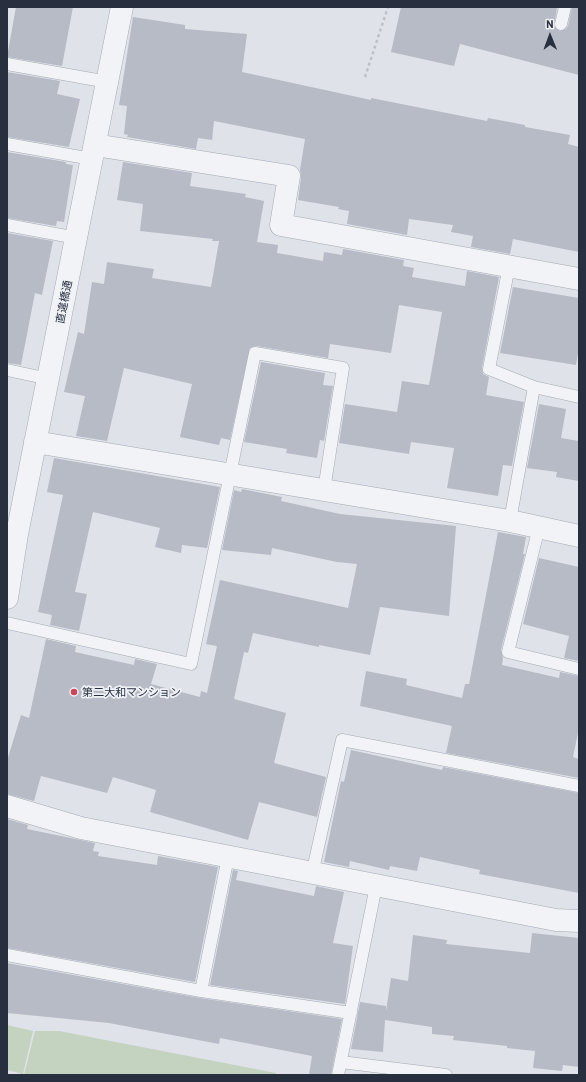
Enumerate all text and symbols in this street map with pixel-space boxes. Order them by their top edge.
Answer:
north arrow [530,16,570,56]
text: N [546,17,554,30]
street label: 直違橋通 [53,279,75,325]
place label: 第二大和マンション [82,685,181,699]
marker: 第二大和マンション [69,687,79,697]

